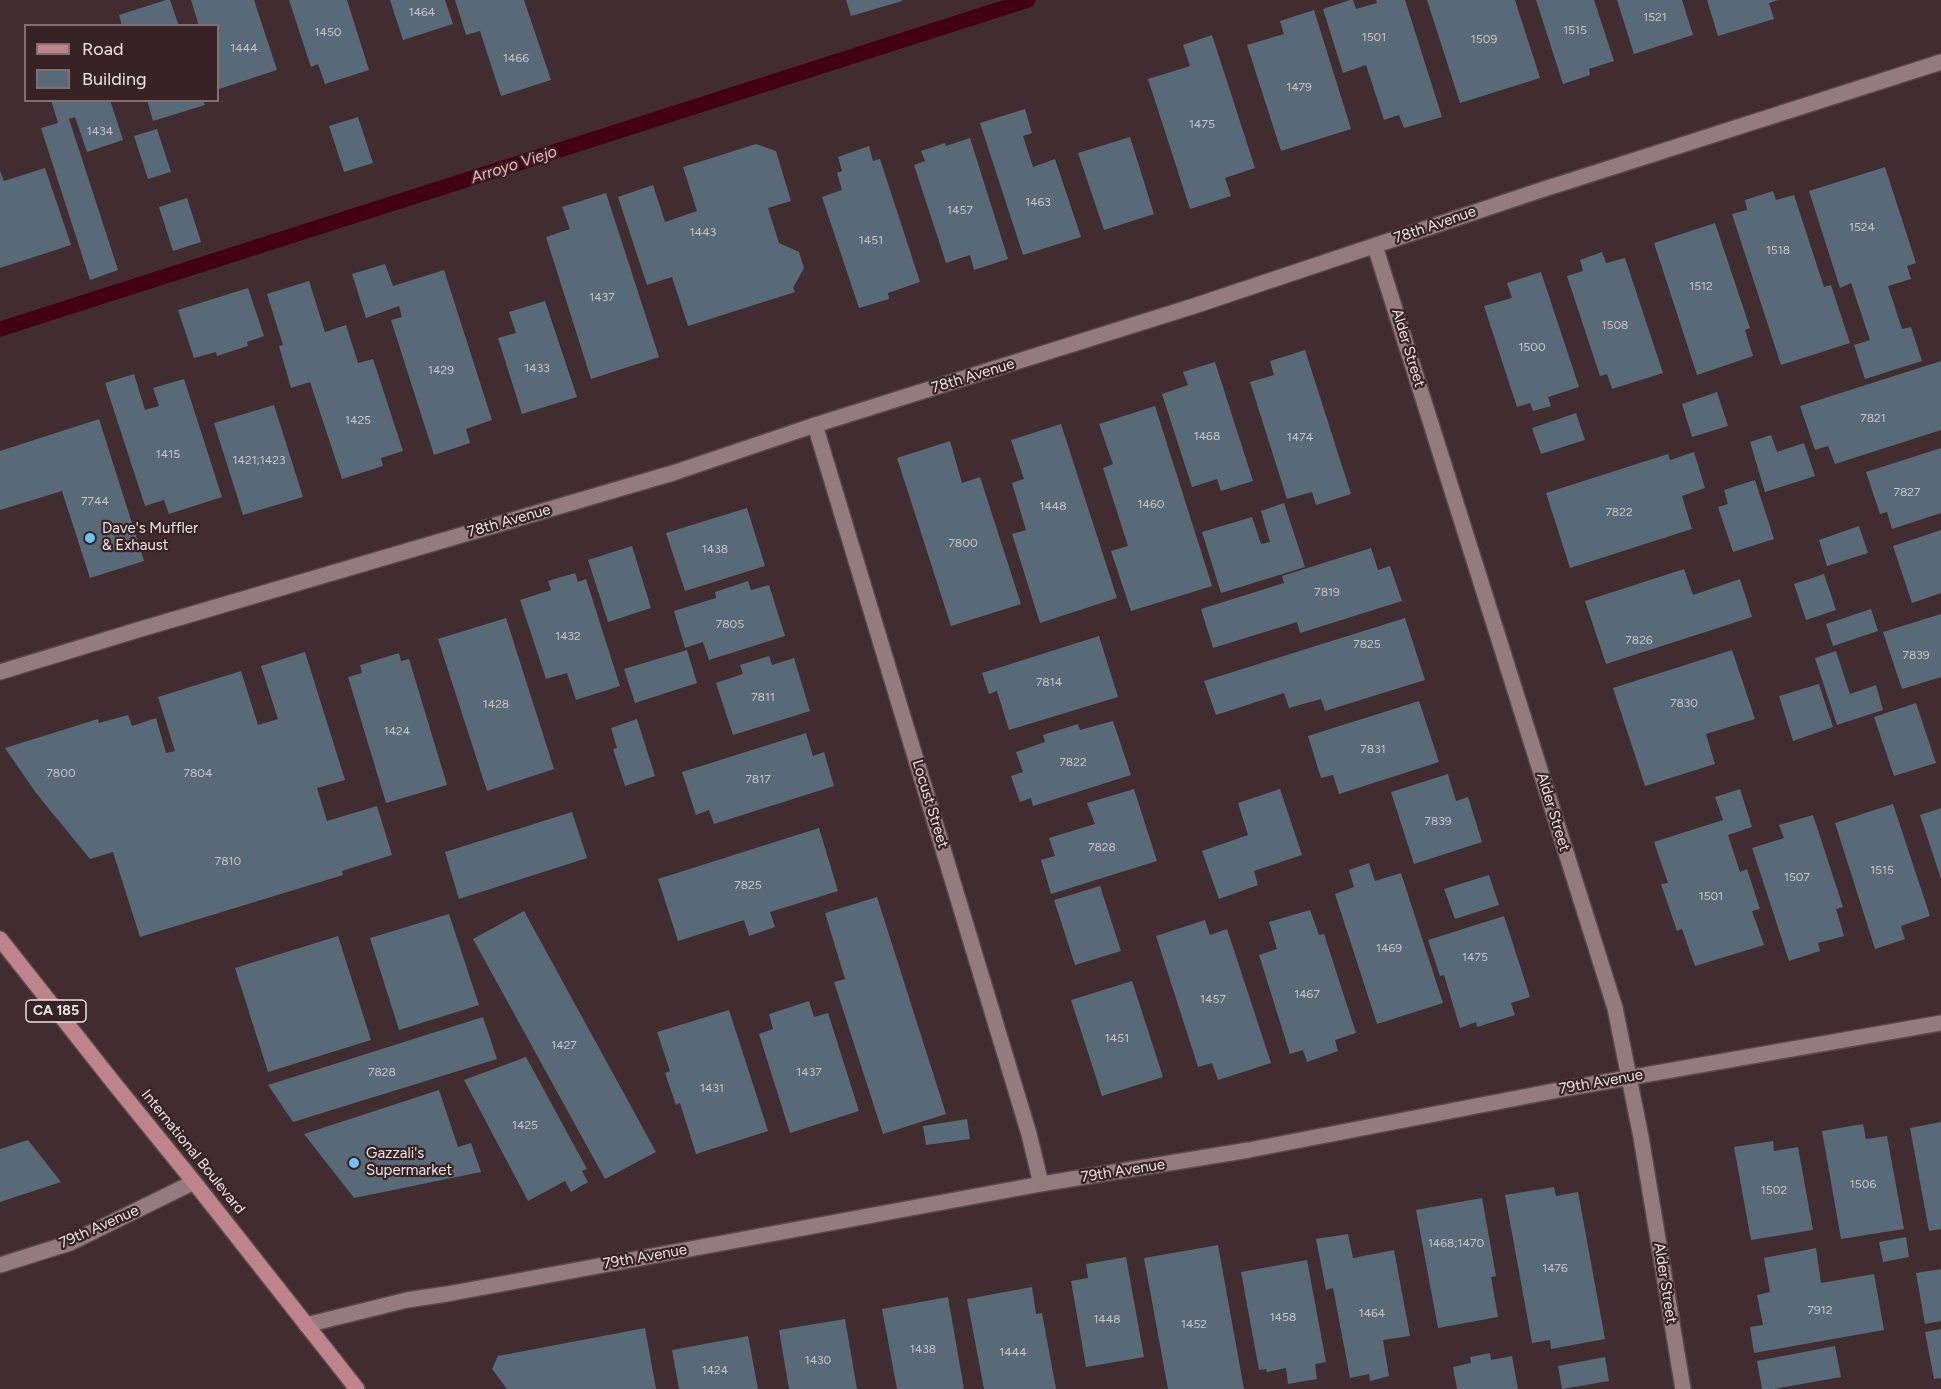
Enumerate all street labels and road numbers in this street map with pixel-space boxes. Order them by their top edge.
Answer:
street label: 78th Avenue [1392,203,1478,247]
street label: Alder Street [1388,307,1428,389]
street label: 78th Avenue [929,355,1017,397]
street label: 78th Avenue [465,501,553,541]
street label: Locust Street [908,758,952,850]
street label: Alder Street [1533,771,1573,853]
road number: CA 185 [26,1000,86,1022]
street label: 79th Avenue [1558,1066,1644,1098]
street label: International Boulevard [137,1086,249,1218]
street label: 79th Avenue [1080,1155,1166,1187]
street label: 79th Avenue [57,1201,141,1253]
street label: 79th Avenue [602,1241,688,1273]
street label: Alder Street [1650,1241,1680,1325]

